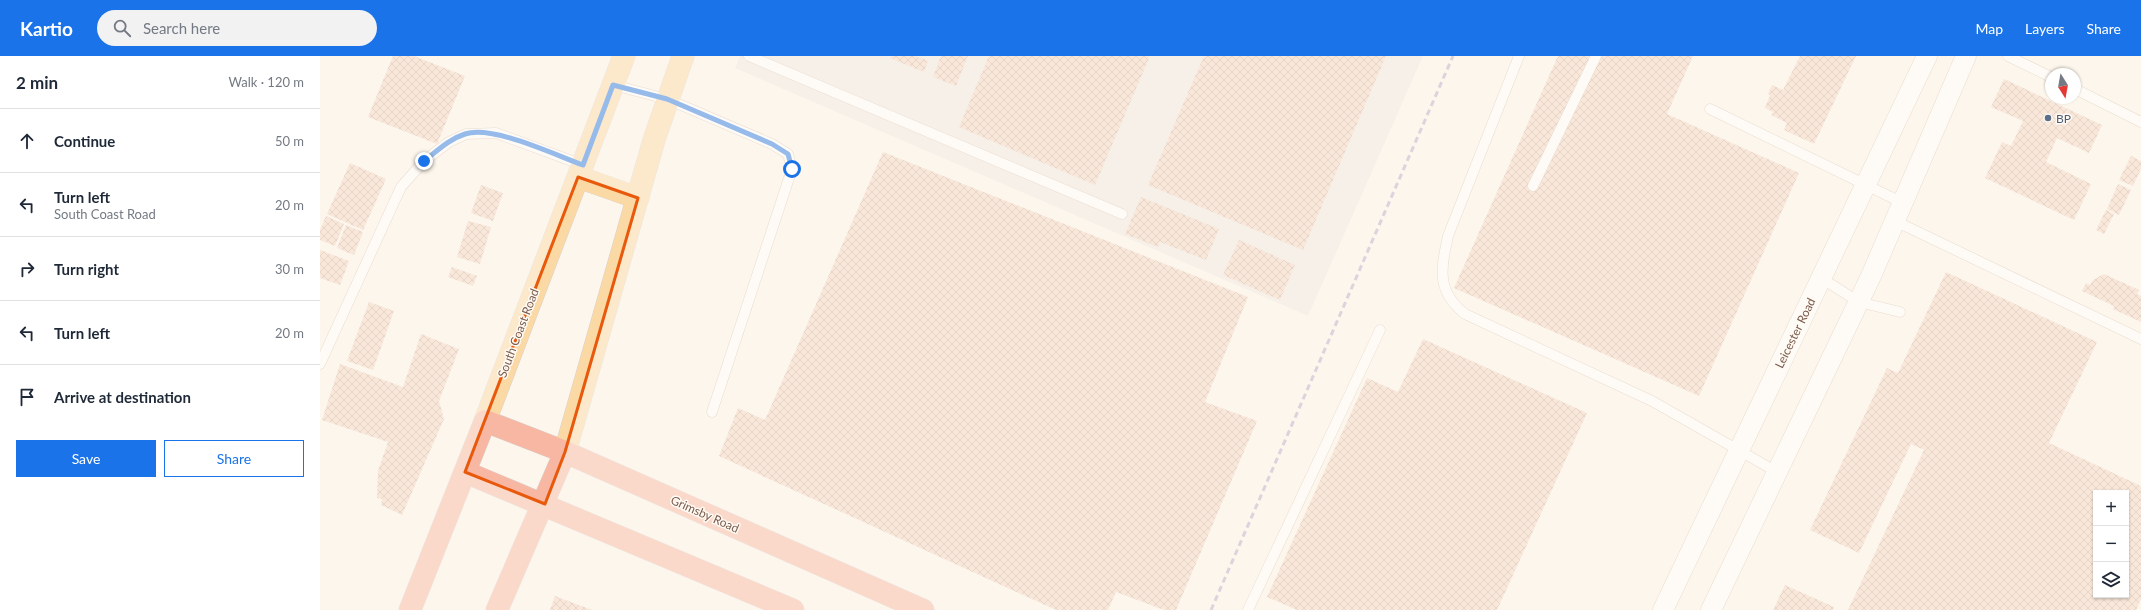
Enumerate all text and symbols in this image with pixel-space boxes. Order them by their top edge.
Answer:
search box [97,10,377,46]
text: Kartio [20,17,73,40]
icon: search [111,17,133,39]
text: Search here [143,19,220,37]
text: Map [1975,20,2003,37]
text: Layers [2025,20,2065,37]
text: Share [2087,20,2121,37]
north arrow [2045,68,2081,104]
text: 2 min [16,72,58,93]
text: Walk · 120 m [228,74,304,90]
place label: BP [2056,111,2071,126]
marker: BP [2043,113,2053,123]
icon: ahead [16,130,38,152]
text: Continue [54,132,115,150]
text: 50 m [275,133,304,149]
route end [415,152,433,170]
route start [783,160,801,178]
text: Turn left [54,188,110,206]
icon: left [16,194,38,216]
text: 20 m [275,197,304,213]
text: South Coast Road [54,206,156,222]
icon: right [16,258,38,280]
text: Turn right [54,260,119,278]
text: 30 m [275,261,304,277]
street label: South Coast Road [494,286,542,380]
street label: Leicester Road [1771,295,1819,371]
icon: left [16,322,38,344]
text: Turn left [54,324,110,342]
text: 20 m [275,325,304,341]
icon: arrive [16,386,38,408]
text: Arrive at destination [54,388,191,406]
button: Save [16,440,156,477]
button: Share [164,440,304,477]
map controls [2093,490,2129,598]
button: + [2093,490,2129,526]
street label: Grimsby Road [669,492,741,536]
button: − [2093,526,2129,562]
button: layers [2093,562,2129,598]

